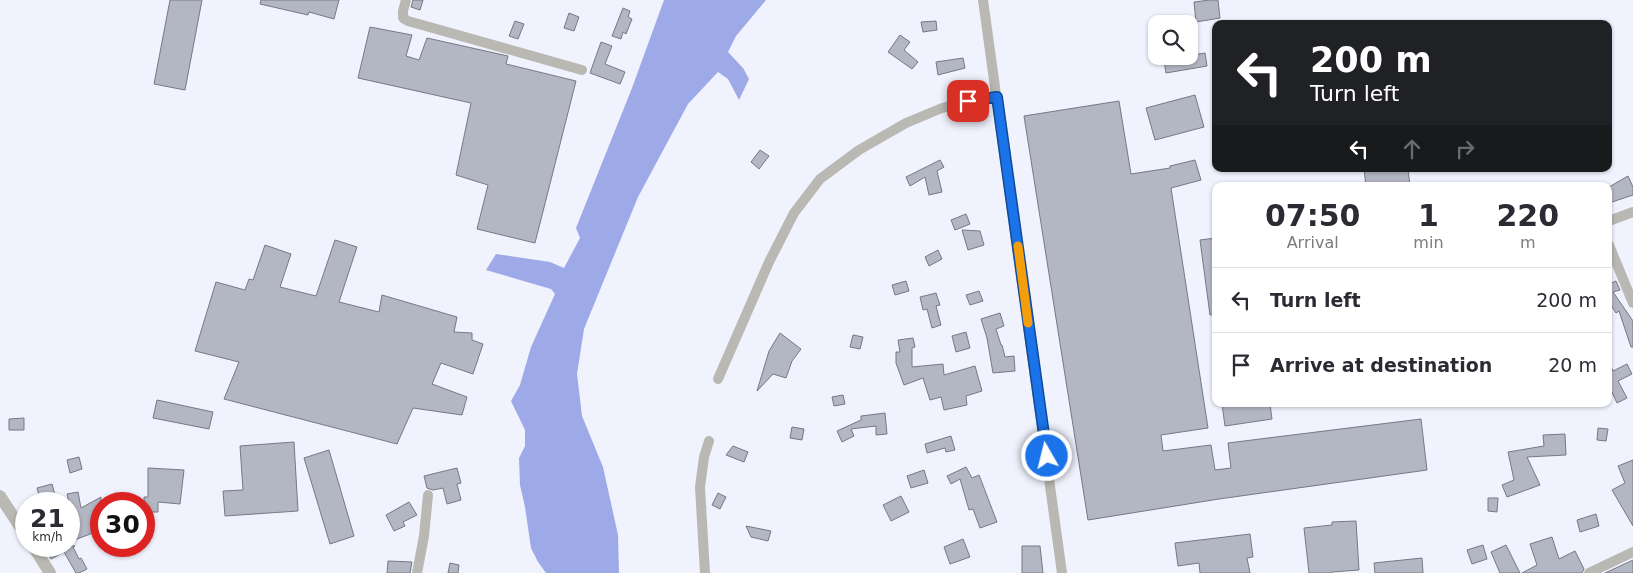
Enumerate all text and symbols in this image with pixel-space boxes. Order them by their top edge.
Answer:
map controls [1148,15,1198,65]
button: search [1148,15,1198,65]
icon: left [1227,40,1292,105]
text: 200 m [1310,40,1432,80]
pin [947,80,989,122]
text: Turn left [1310,81,1399,106]
icon: arrive [954,87,982,115]
icon: left [1345,135,1373,163]
icon: ahead [1398,135,1426,163]
icon: right [1451,135,1479,163]
text: 07:50 [1265,198,1360,233]
text: 1 [1418,198,1439,233]
text: 220 [1496,198,1559,233]
text: Arrival [1287,233,1339,252]
text: min [1413,233,1444,252]
text: m [1520,233,1536,252]
icon: left [1227,286,1255,314]
text: Turn left [1270,289,1361,311]
text: 200 m [1536,289,1597,311]
icon: arrive [1227,351,1255,379]
text: Arrive at destination [1270,354,1492,376]
text: 20 m [1548,354,1597,376]
position arrow [1020,429,1072,481]
speed limit sign: 30 [90,492,155,557]
text: 21 [30,504,65,533]
text: km/h [32,530,63,544]

